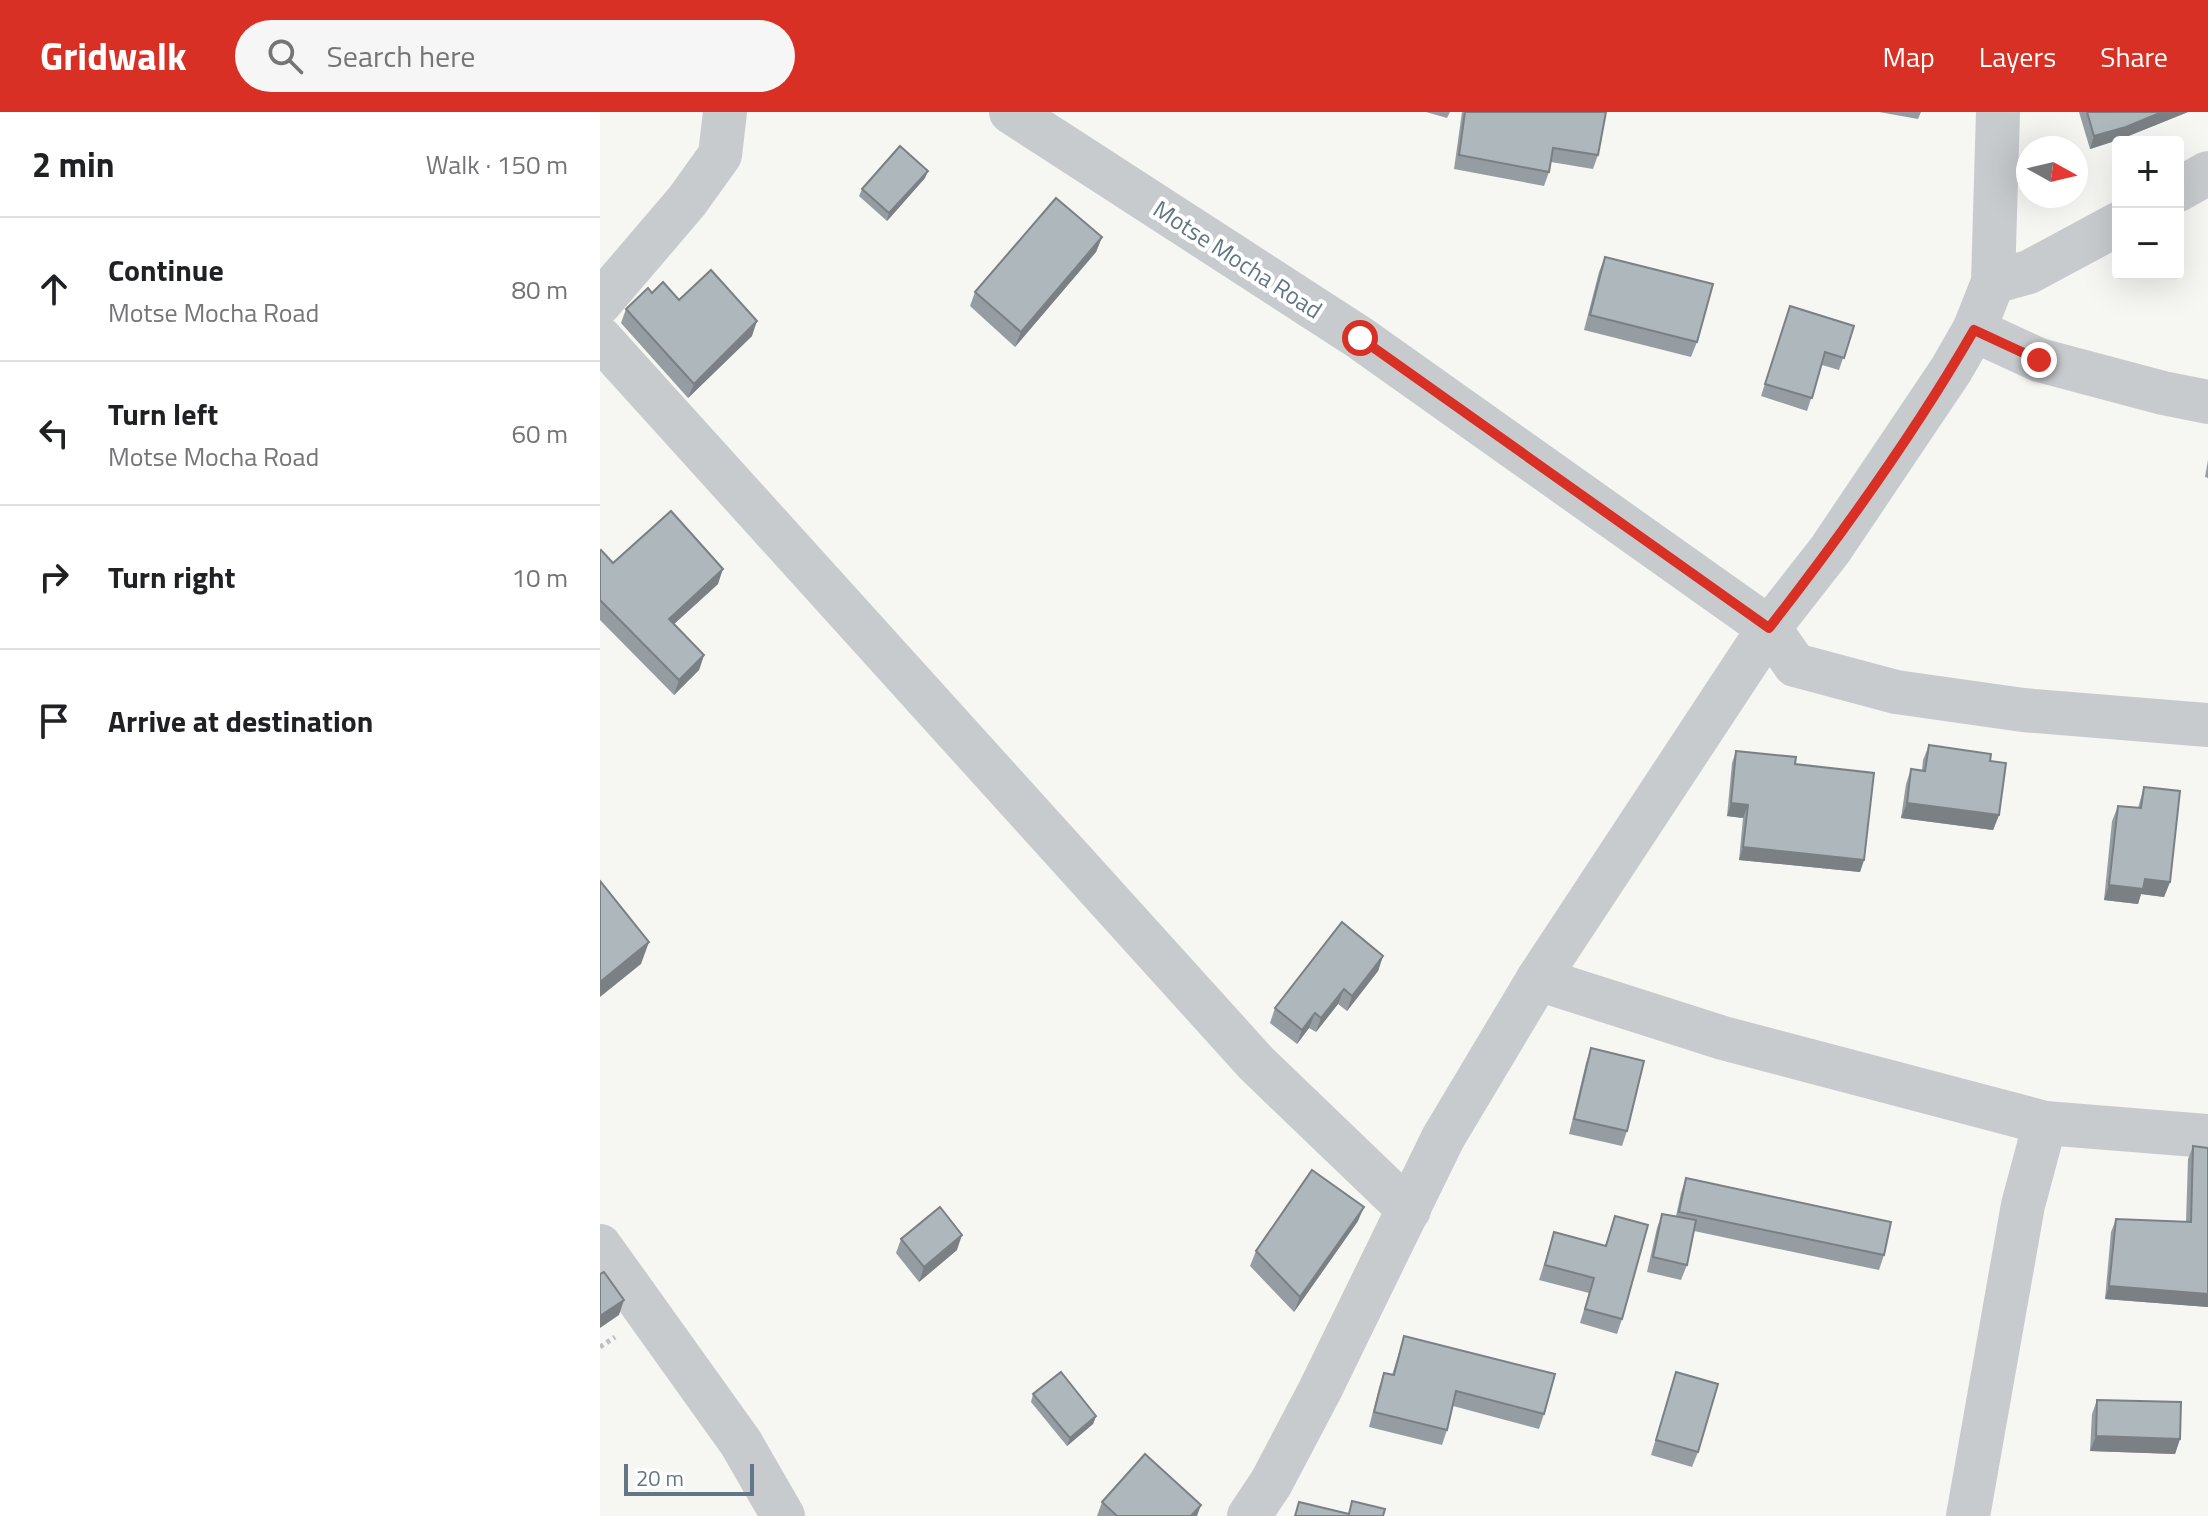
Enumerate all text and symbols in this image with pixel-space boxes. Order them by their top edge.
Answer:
search box [235,20,795,92]
text: Gridwalk [40,27,187,85]
text: Search here [327,33,475,79]
icon: search [263,34,307,78]
text: Map [1882,35,1935,78]
text: Layers [1979,35,2056,78]
text: Share [2100,35,2168,78]
north arrow [2016,136,2088,208]
map controls [2112,136,2184,280]
button: + [2112,136,2184,208]
text: 2 min [32,138,115,190]
text: Walk · 150 m [426,145,568,184]
street label: Motse Mocha Road [1146,191,1330,327]
button: − [2112,208,2184,280]
text: Continue [108,247,224,293]
icon: ahead [32,267,76,311]
text: 80 m [511,270,568,309]
text: Motse Mocha Road [108,293,319,332]
route start [1342,320,1378,356]
route end [2021,342,2057,378]
text: Turn left [108,391,218,437]
icon: left [32,411,76,455]
text: 60 m [511,414,568,453]
text: Motse Mocha Road [108,437,319,476]
text: Turn right [108,554,236,600]
icon: right [32,555,76,599]
text: 10 m [511,558,568,597]
text: Arrive at destination [108,698,373,744]
icon: arrive [32,699,76,743]
scale bar [624,1460,754,1496]
text: 20 m [636,1461,684,1495]

